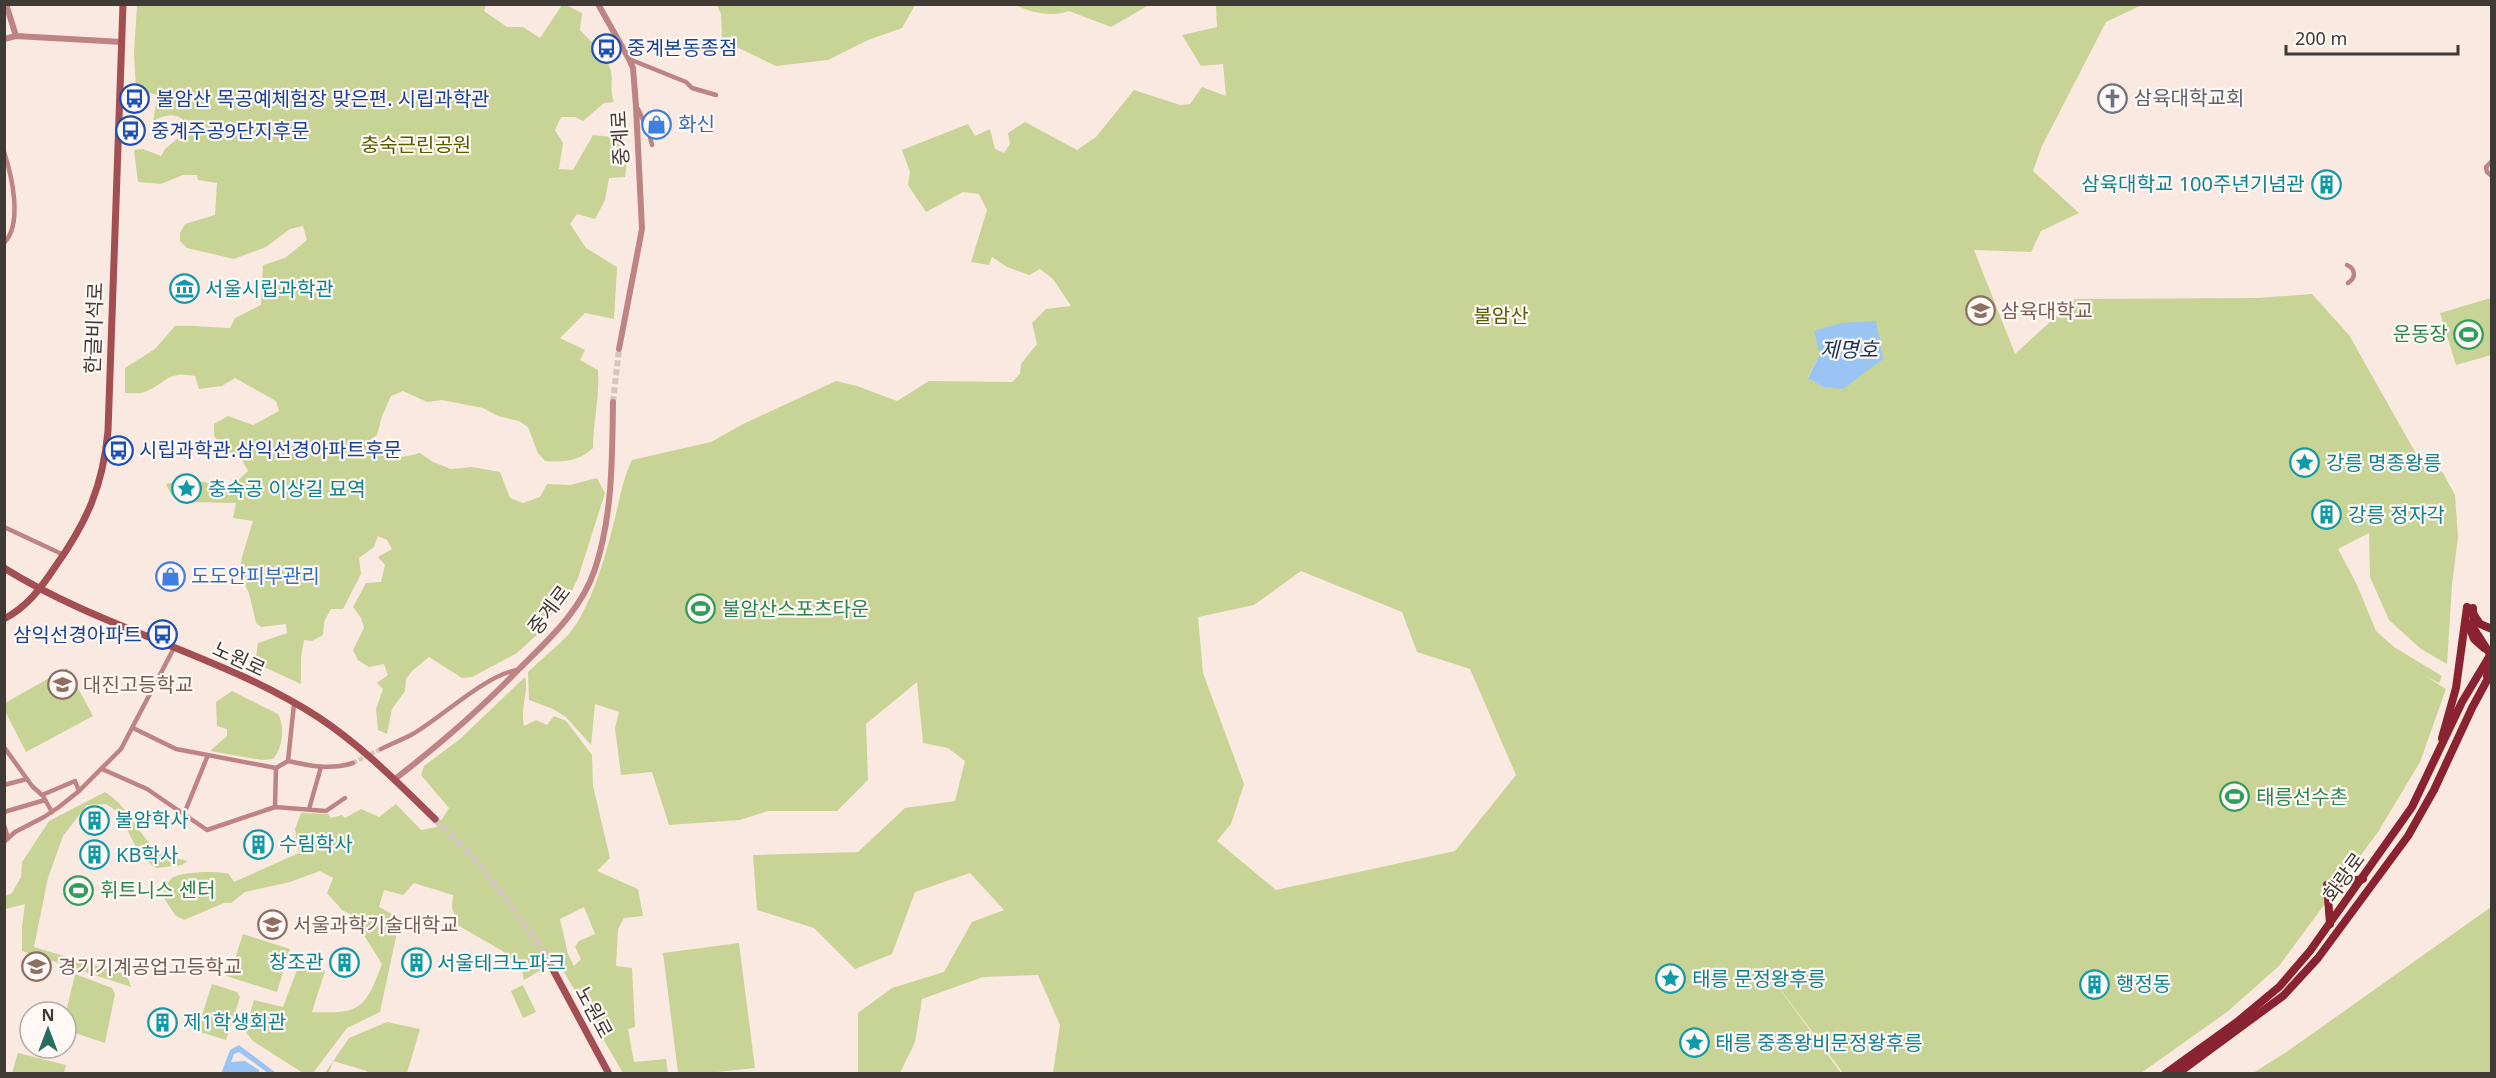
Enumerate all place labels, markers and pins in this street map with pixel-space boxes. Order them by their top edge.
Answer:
bus stop icon: 중계본동종점 [590,32,622,64]
place label: 중계본동종점 [627,34,737,61]
church icon: 삼육대학교회 [2097,82,2129,114]
bus stop icon: 불암산 목공예체험장 맞은편. 시립과학관 [119,83,151,115]
place label: 삼육대학교회 [2134,84,2244,111]
place label: 불암산 목공예체험장 맞은편. 시립과학관 [156,85,490,112]
shop icon: 화신 [641,108,673,140]
place label: 화신 [678,110,715,137]
bus stop icon: 중계주공9단지후문 [114,115,146,147]
place label: 중계주공9단지후문 [151,117,310,144]
building icon: 삼육대학교 100주년기념관 [2310,168,2342,200]
place label: 삼육대학교 100주년기념관 [2081,170,2305,197]
museum icon: 서울시립과학관 [168,273,200,305]
place label: 서울시립과학관 [205,275,334,302]
school or university icon: 삼육대학교 [1964,295,1996,327]
place label: 삼육대학교 [2001,297,2093,324]
sports icon: 운동장 [2453,318,2485,350]
place label: 운동장 [2393,320,2448,347]
bus stop icon: 시립과학관.삼익선경아파트후문 [102,434,134,466]
place label: 시립과학관.삼익선경아파트후문 [139,436,402,463]
place icon: 강릉 명종왕릉 [2289,447,2321,479]
place label: 강릉 명종왕릉 [2326,449,2442,476]
place icon: 충숙공 이상길 묘역 [171,473,203,505]
place label: 충숙공 이상길 묘역 [208,475,366,502]
building icon: 강릉 정자각 [2311,499,2343,531]
place label: 강릉 정자각 [2348,501,2445,528]
shop icon: 도도안피부관리 [154,560,186,592]
place label: 도도안피부관리 [191,562,320,589]
sports icon: 불암산스포츠타운 [685,593,717,625]
place label: 불암산스포츠타운 [722,595,869,622]
bus stop icon: 삼익선경아파트 [147,619,179,651]
place label: 삼익선경아파트 [13,621,142,648]
school or university icon: 대진고등학교 [46,669,78,701]
place label: 대진고등학교 [83,671,193,698]
sports icon: 태릉선수촌 [2219,781,2251,813]
place label: 태릉선수촌 [2256,783,2348,810]
building icon: 불암학사 [78,804,110,836]
place label: 불암학사 [115,806,189,833]
building icon: 수림학사 [242,828,274,860]
place label: 수림학사 [279,830,353,857]
building icon: KB학사 [79,839,111,871]
place label: KB학사 [116,841,178,868]
sports icon: 휘트니스 센터 [63,874,95,906]
place label: 휘트니스 센터 [100,876,216,903]
school or university icon: 서울과학기술대학교 [256,909,288,941]
place label: 서울과학기술대학교 [293,911,459,938]
building icon: 창조관 [329,946,361,978]
building icon: 서울테크노파크 [400,947,432,979]
place label: 창조관 [269,948,324,975]
place label: 서울테크노파크 [437,949,566,976]
school or university icon: 경기기계공업고등학교 [21,951,53,983]
place label: 경기기계공업고등학교 [58,953,242,980]
place icon: 태릉 문정왕후릉 [1655,963,1687,995]
place label: 태릉 문정왕후릉 [1692,965,1826,992]
building icon: 행정동 [2079,968,2111,1000]
place label: 행정동 [2116,970,2171,997]
building icon: 제1학생회관 [146,1006,178,1038]
place label: 제1학생회관 [183,1008,286,1035]
place icon: 태릉 중종왕비문정왕후릉 [1678,1027,1710,1059]
place label: 태릉 중종왕비문정왕후릉 [1715,1029,1923,1056]

